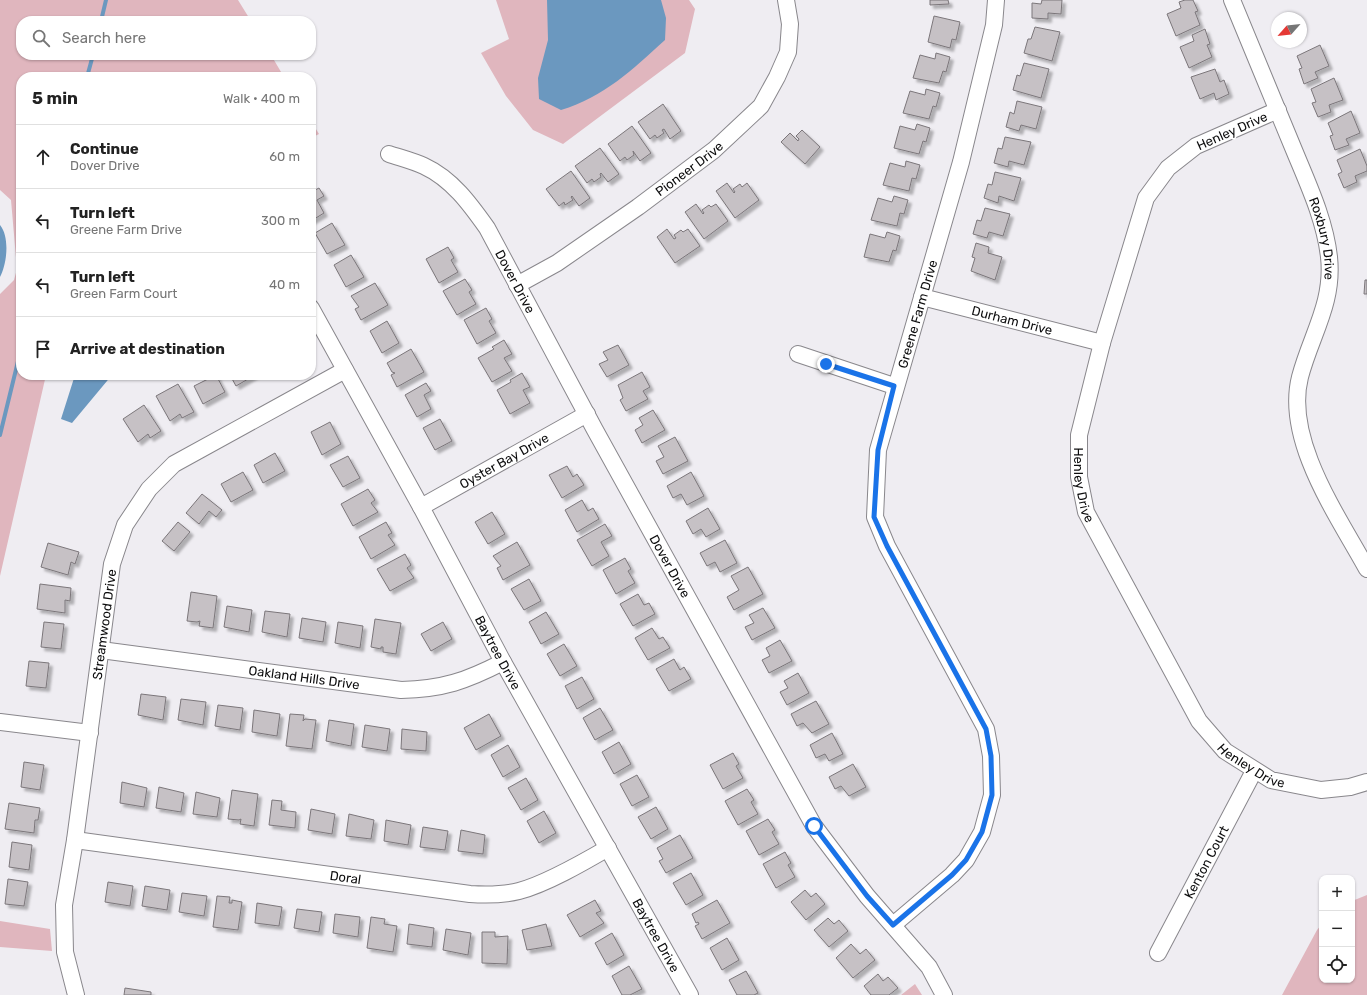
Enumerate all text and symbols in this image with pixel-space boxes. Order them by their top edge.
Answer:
north arrow [1271,12,1307,48]
search box [16,16,316,60]
icon: search [30,27,52,49]
text: Search here [62,29,146,47]
text: 5 min [32,88,78,108]
text: Walk · 400 m [223,91,300,106]
street label: Henley Drive [1194,109,1270,153]
street label: Pioneer Drive [652,138,726,199]
text: Continue [70,140,139,158]
icon: ahead [32,146,54,168]
text: 60 m [269,149,300,164]
text: Dover Drive [70,158,140,173]
street label: Roxbury Drive [1306,195,1337,280]
text: Turn left [70,204,135,222]
icon: left [32,210,54,232]
text: 300 m [261,213,300,228]
text: Greene Farm Drive [70,222,182,237]
street label: Dover Drive [493,247,539,316]
street label: Greene Farm Drive [894,258,940,370]
text: Turn left [70,268,135,286]
icon: left [32,274,54,296]
text: 40 m [269,277,300,292]
text: Green Farm Court [70,286,177,301]
street label: Durham Drive [970,302,1054,338]
icon: arrive [32,338,54,360]
text: Arrive at destination [70,340,225,358]
route end [817,355,835,373]
street label: Oyster Bay Drive [457,430,551,491]
street label: Henley Drive [1071,447,1098,525]
street label: Dover Drive [647,532,694,600]
street label: Streamwood Drive [89,568,119,680]
street label: Baytree Drive [472,613,524,692]
street label: Oakland Hills Drive [248,662,361,692]
street label: Henley Drive [1214,740,1286,790]
route start [805,817,823,835]
street label: Kenton Court [1181,823,1231,901]
street label: Doral [329,867,362,887]
map controls [1319,875,1355,983]
button: + [1319,875,1355,911]
street label: Baytree Drive [630,896,683,975]
button: − [1319,911,1355,947]
button: locate [1319,947,1355,983]

